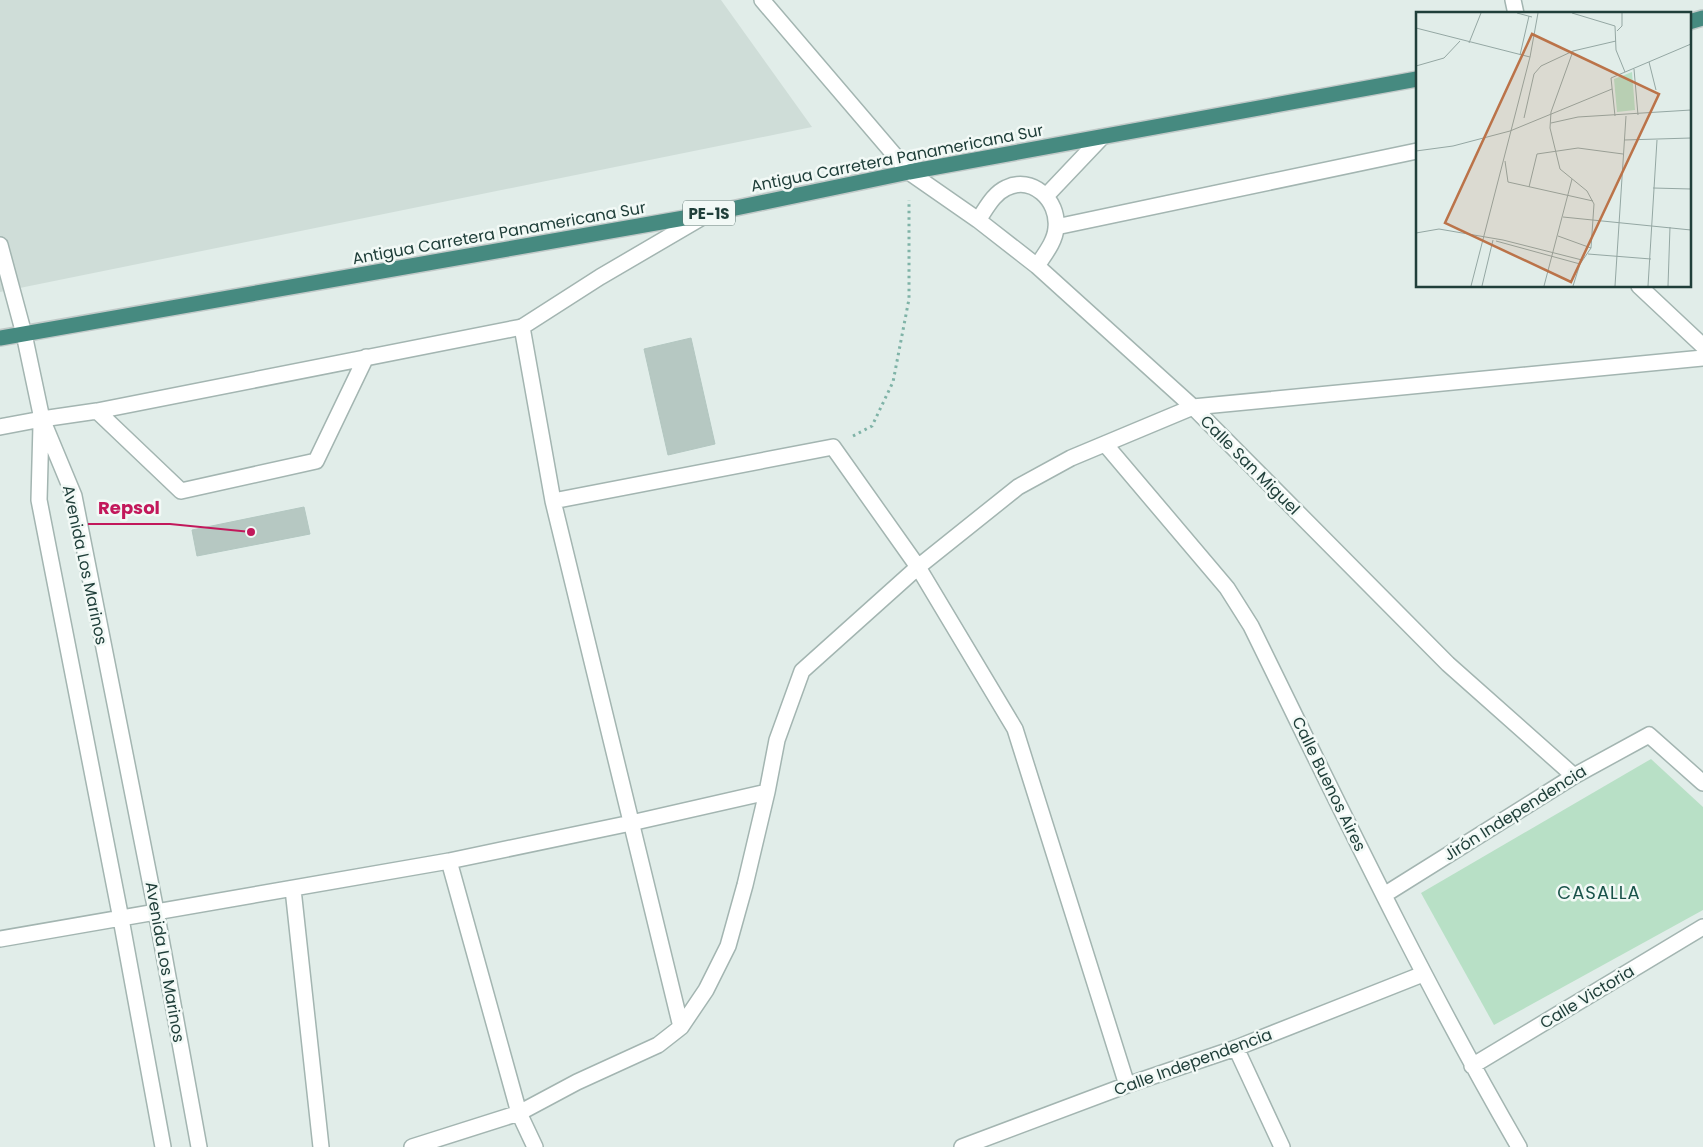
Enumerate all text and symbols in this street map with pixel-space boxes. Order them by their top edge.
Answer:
inset map [1416,12,1690,288]
street label: Antigua Carretera Panamericana Sur [749,118,1045,198]
street label: Antigua Carretera Panamericana Sur [350,196,648,270]
road number: PE-1S [683,200,735,226]
street label: Calle San Miguel [1195,410,1305,520]
street label: Avenida Los Marinos [57,483,113,647]
callout: Repsol [88,491,170,524]
text: Repsol [98,495,160,520]
street label: Calle Buenos Aires [1286,713,1372,855]
street label: Jirón Independencia [1439,760,1591,866]
street label: Avenida Los Marinos [140,880,190,1044]
district label: CASALLA [1557,880,1641,905]
street label: Calle Victoria [1535,960,1639,1034]
street label: Calle Independencia [1111,1023,1275,1101]

